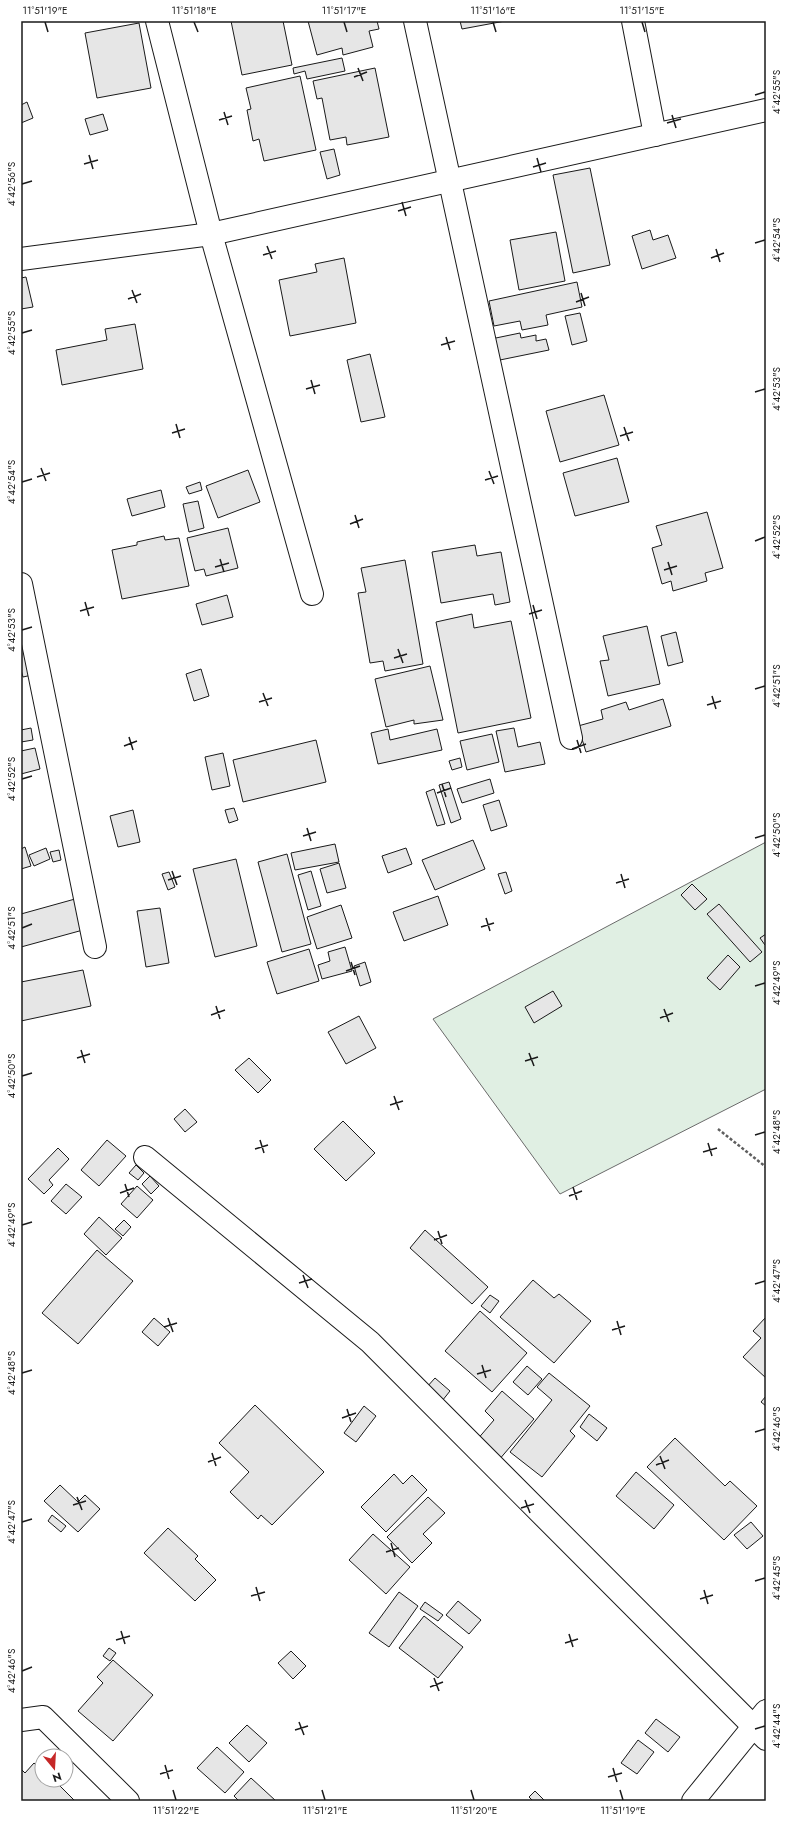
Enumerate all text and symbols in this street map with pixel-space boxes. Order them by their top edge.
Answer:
text: 11°51'19"E [22,3,68,18]
text: 11°51'18"E [172,3,216,18]
text: 11°51'17"E [322,3,366,18]
text: 11°51'16"E [470,3,516,18]
text: 11°51'15"E [619,3,665,18]
text: 4°42'55"S [769,69,784,114]
text: 4°42'56"S [4,161,19,206]
text: 4°42'54"S [769,217,784,262]
text: 4°42'55"S [4,310,19,355]
text: 4°42'53"S [769,366,784,411]
text: 4°42'54"S [4,459,19,504]
text: 4°42'52"S [769,514,784,559]
text: 4°42'53"S [4,607,19,652]
text: 4°42'51"S [769,664,784,708]
text: 4°42'52"S [4,756,19,801]
text: 4°42'50"S [769,812,784,857]
text: 4°42'51"S [4,906,19,950]
text: 4°42'49"S [769,960,784,1005]
text: 4°42'50"S [4,1053,19,1098]
text: 4°42'48"S [769,1109,784,1154]
text: 4°42'49"S [4,1202,19,1247]
text: 4°42'47"S [769,1258,784,1303]
text: 4°42'48"S [4,1350,19,1395]
text: 4°42'46"S [769,1406,784,1451]
text: 4°42'47"S [4,1499,19,1544]
text: 4°42'45"S [769,1555,784,1600]
text: 4°42'46"S [4,1648,19,1693]
text: 4°42'44"S [769,1703,784,1748]
north arrow [34,1748,74,1788]
text: N [50,1769,64,1786]
text: 11°51'22"E [153,1803,199,1818]
text: 11°51'21"E [302,1803,348,1818]
text: 11°51'20"E [451,1803,497,1818]
text: 11°51'19"E [600,1803,646,1818]

